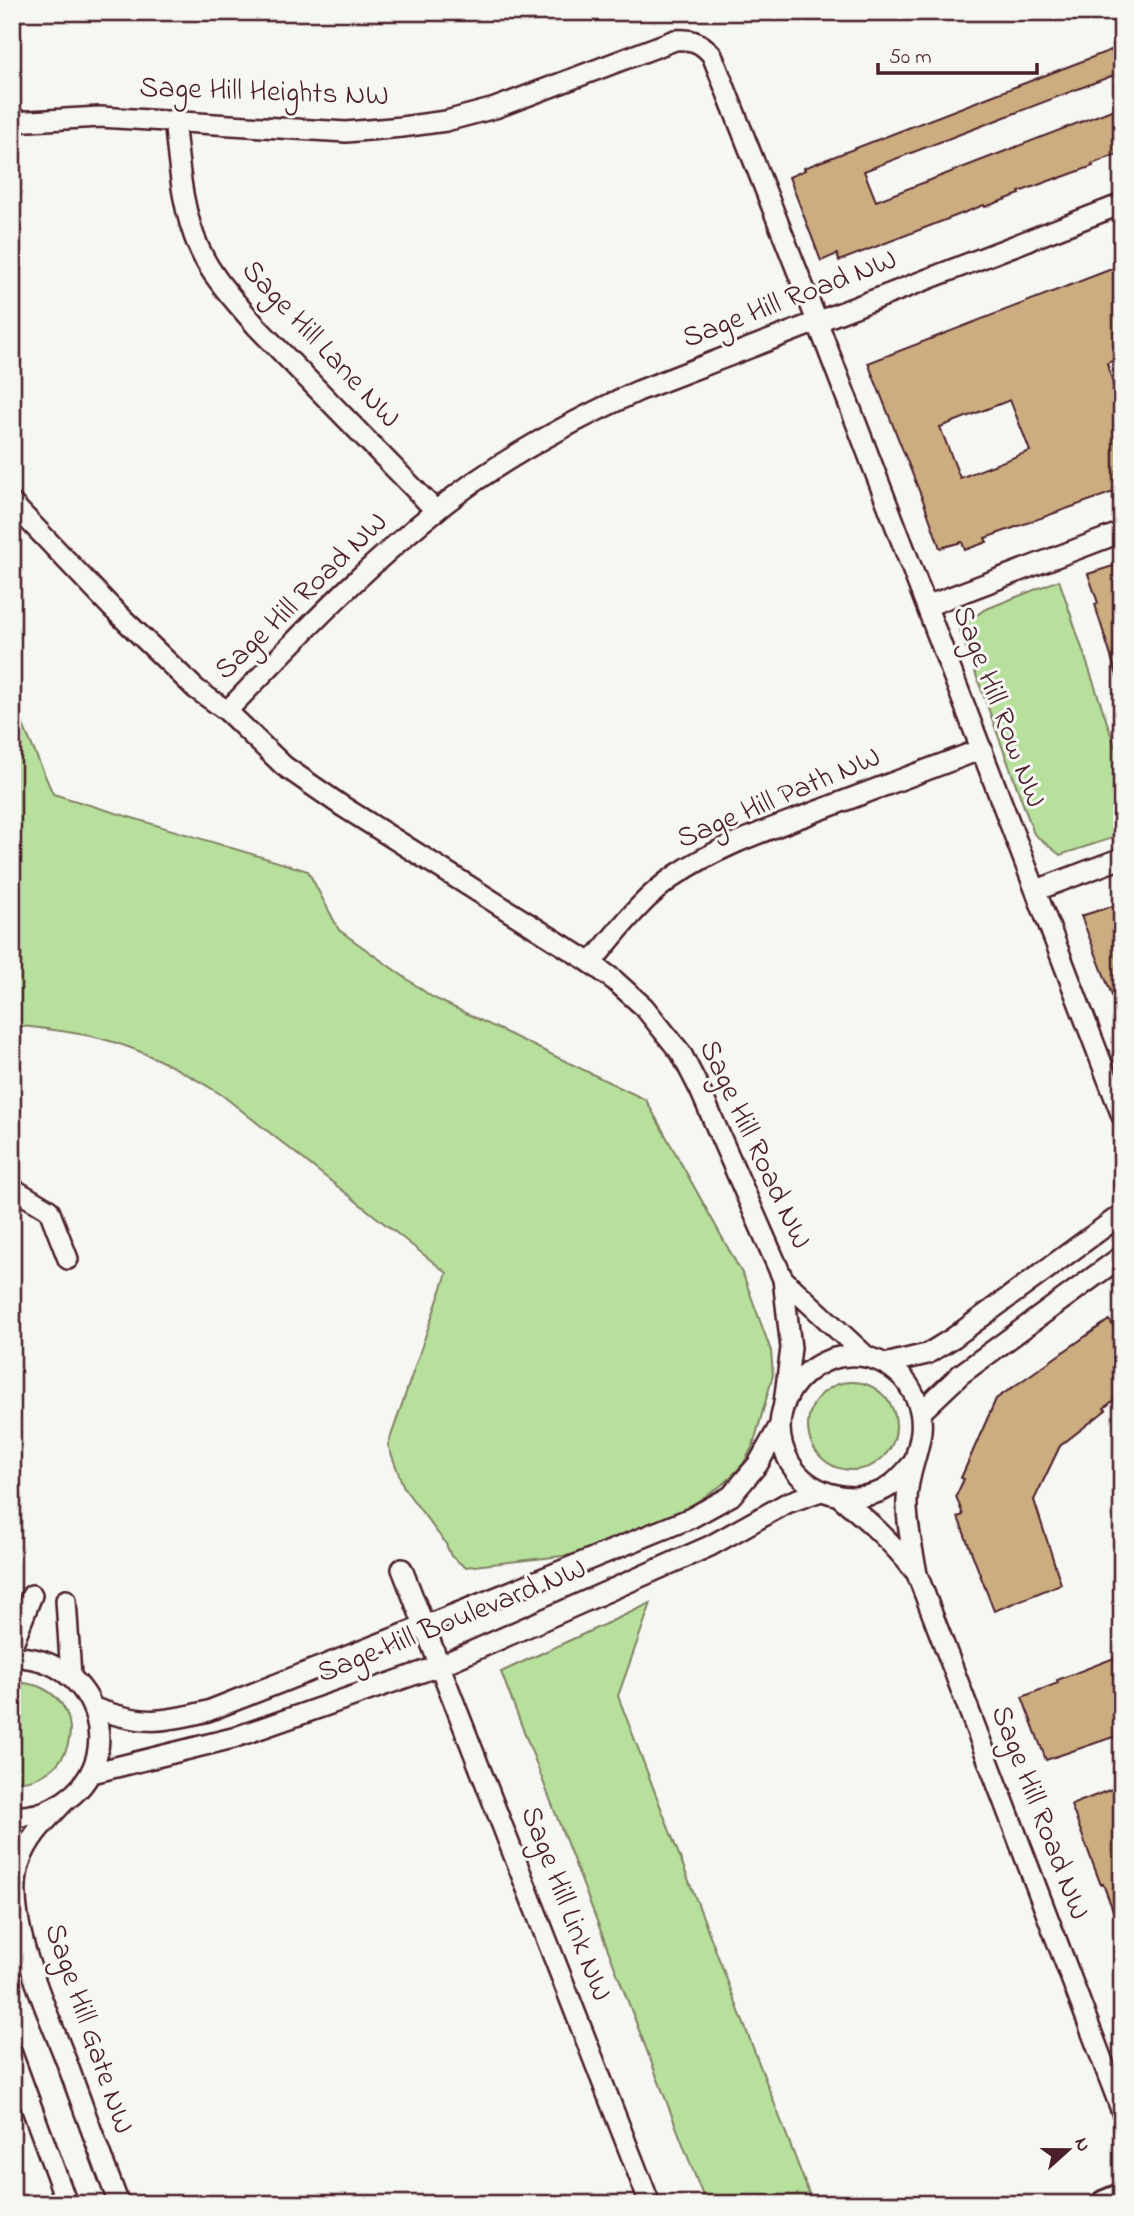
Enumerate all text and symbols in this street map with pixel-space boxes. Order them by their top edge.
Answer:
scale bar [878,32,1038,76]
text: 50 m [889,43,932,73]
street label: Sage Hill Heights NW [139,67,389,119]
street label: Sage Hill Road NW [676,239,904,361]
street label: Sage Hill Lane NW [230,251,410,439]
street label: Sage Hill Road NW [205,502,399,692]
street label: Sage Hill Row NW [939,600,1057,814]
street label: Sage Hill Path NW [670,736,888,862]
street label: Sage Hill Road NW [686,1033,822,1257]
street label: Sage Hill Boulevard NW [311,1548,593,1696]
street label: Sage Hill Road NW [978,1699,1100,1927]
street label: Sage Hill Link NW [508,1800,622,2008]
street label: Sage Hill Gate NW [31,1918,145,2140]
north arrow [1032,2114,1102,2184]
text: N [1067,2134,1097,2156]

